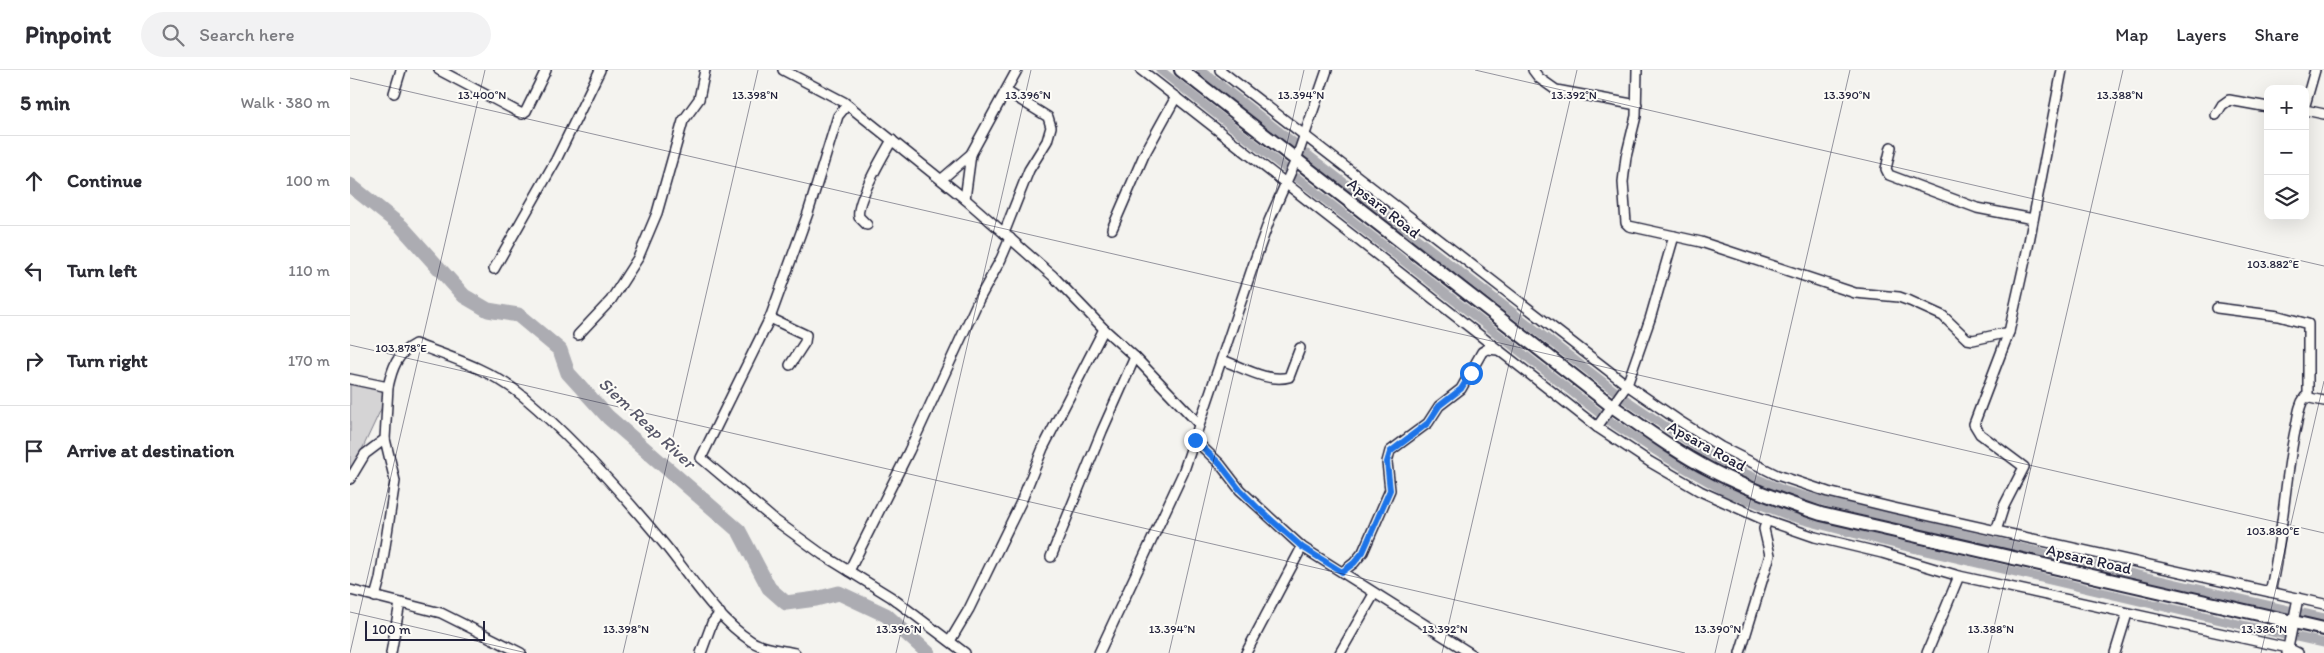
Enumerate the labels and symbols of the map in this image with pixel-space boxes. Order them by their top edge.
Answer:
text: 13.400°N [458,88,506,102]
text: 13.398°N [732,88,778,102]
text: 13.396°N [1005,88,1051,102]
text: 13.394°N [1278,88,1324,102]
text: 13.392°N [1551,88,1597,102]
text: 13.390°N [1824,88,1870,102]
text: 13.388°N [2097,88,2143,102]
street label: Apsara Road [1344,174,1424,242]
text: 103.882°E [2247,257,2299,271]
text: 103.878°E [375,341,427,355]
route start [1460,362,1483,385]
water label: Siem Reap River [594,373,701,475]
street label: Apsara Road [1664,417,1750,475]
route end [1184,429,1207,452]
text: 103.880°E [2246,524,2300,538]
street label: Apsara Road [2045,540,2134,578]
scale bar [365,618,485,641]
text: 13.398°N [603,622,649,636]
text: 13.396°N [876,622,922,636]
text: 13.394°N [1149,622,1195,636]
text: 13.392°N [1422,622,1468,636]
text: 13.390°N [1695,622,1741,636]
text: 13.388°N [1968,622,2014,636]
text: 13.386°N [2241,622,2287,636]

